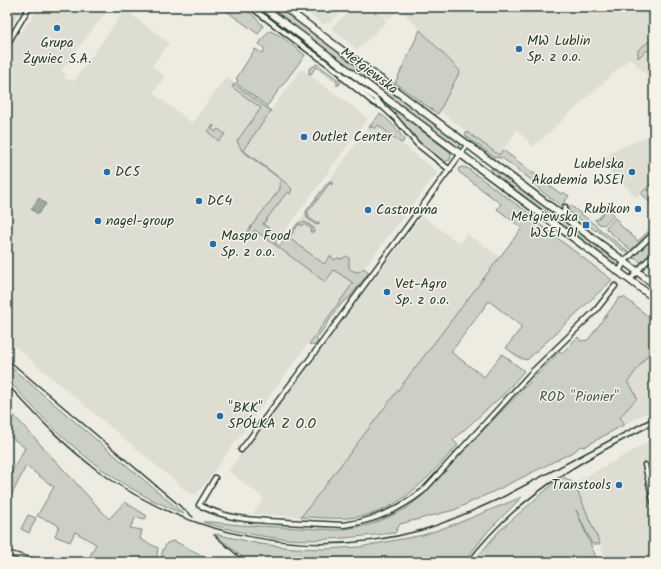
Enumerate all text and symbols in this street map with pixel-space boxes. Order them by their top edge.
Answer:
marker: Grupa Żywiec S.A. [52,23,62,33]
place label: MW Lublin Sp. z o.o. [527,30,591,68]
place label: Grupa Żywiec S.A. [23,32,91,70]
street label: Mełgiewska [336,42,402,100]
marker: MW Lublin Sp. z o.o. [514,44,524,54]
place label: Outlet Center [312,126,393,148]
marker: Outlet Center [299,132,309,142]
place label: Lubelska Akademia WSEI [532,153,624,191]
place label: DC5 [115,161,141,183]
marker: DC5 [102,167,112,177]
marker: Lubelska Akademia WSEI [627,167,637,177]
place label: DC4 [207,190,232,212]
marker: DC4 [194,196,204,206]
place label: Rubikon [584,198,630,220]
place label: Castorama [376,199,438,221]
marker: Rubikon [633,204,643,214]
marker: Castorama [363,205,373,215]
place label: Mełgiewska WSEI 01 [511,206,578,244]
place label: nagel-group [106,210,174,232]
marker: nagel-group [93,216,103,226]
marker: Mełgiewska WSEI 01 [581,220,591,230]
place label: Maspo Food Sp. z o.o. [221,225,291,263]
marker: Maspo Food Sp. z o.o. [208,239,218,249]
place label: Vet-Agro Sp. z o.o. [395,273,449,311]
marker: Vet-Agro Sp. z o.o. [382,287,392,297]
park label: ROD "Pionier" [539,386,619,408]
place label: "BKK" SPÓŁKA Z O.O [228,397,316,435]
marker: "BKK" SPÓŁKA Z O.O [215,411,225,421]
place label: Transtools [551,474,611,496]
marker: Transtools [614,480,624,490]

